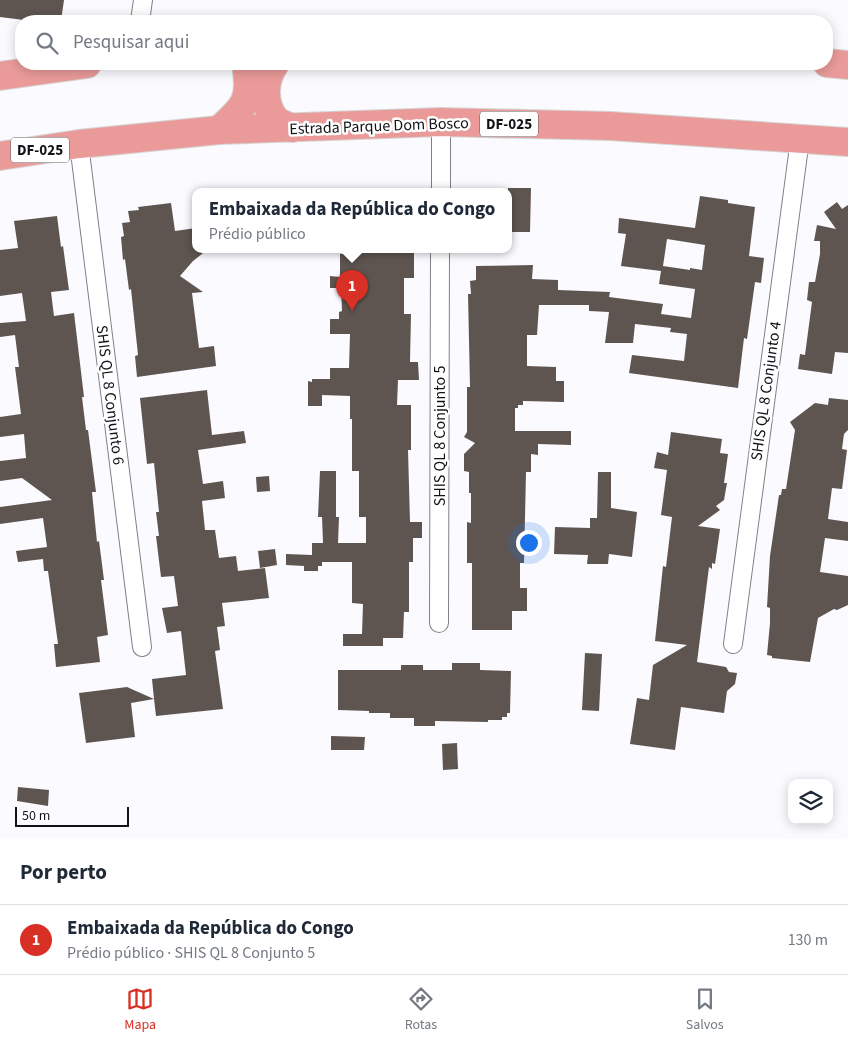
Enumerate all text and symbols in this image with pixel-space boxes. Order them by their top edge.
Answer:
search box [15,15,833,70]
icon: search [33,29,61,57]
text: Pesquisar aqui [73,29,189,56]
street label: Estrada Parque Dom Bosco [289,112,469,140]
road number: DF-025 [480,112,538,136]
road number: DF-025 [11,138,69,162]
popup [192,188,512,253]
text: Embaixada da República do Congo [209,196,495,223]
text: Prédio público [209,223,306,245]
pin: 1 [336,270,368,311]
street label: SHIS QL 8 Conjunto 4 [745,320,787,462]
street label: SHIS QL 8 Conjunto 6 [91,324,129,466]
street label: SHIS QL 8 Conjunto 5 [429,366,451,506]
your location [516,530,542,556]
map controls [788,779,833,824]
button: layers [788,779,833,824]
scale bar [15,804,129,827]
text: 50 m [22,806,50,826]
text: Por perto [20,857,107,887]
text: Embaixada da República do Congo [67,915,354,942]
text: 1 [32,929,40,951]
text: 130 m [788,929,828,951]
text: Prédio público · SHIS QL 8 Conjunto 5 [67,942,315,964]
tab: Mapa [124,985,156,1035]
tab: Rotas [405,985,437,1035]
tab: Salvos [686,985,724,1035]

